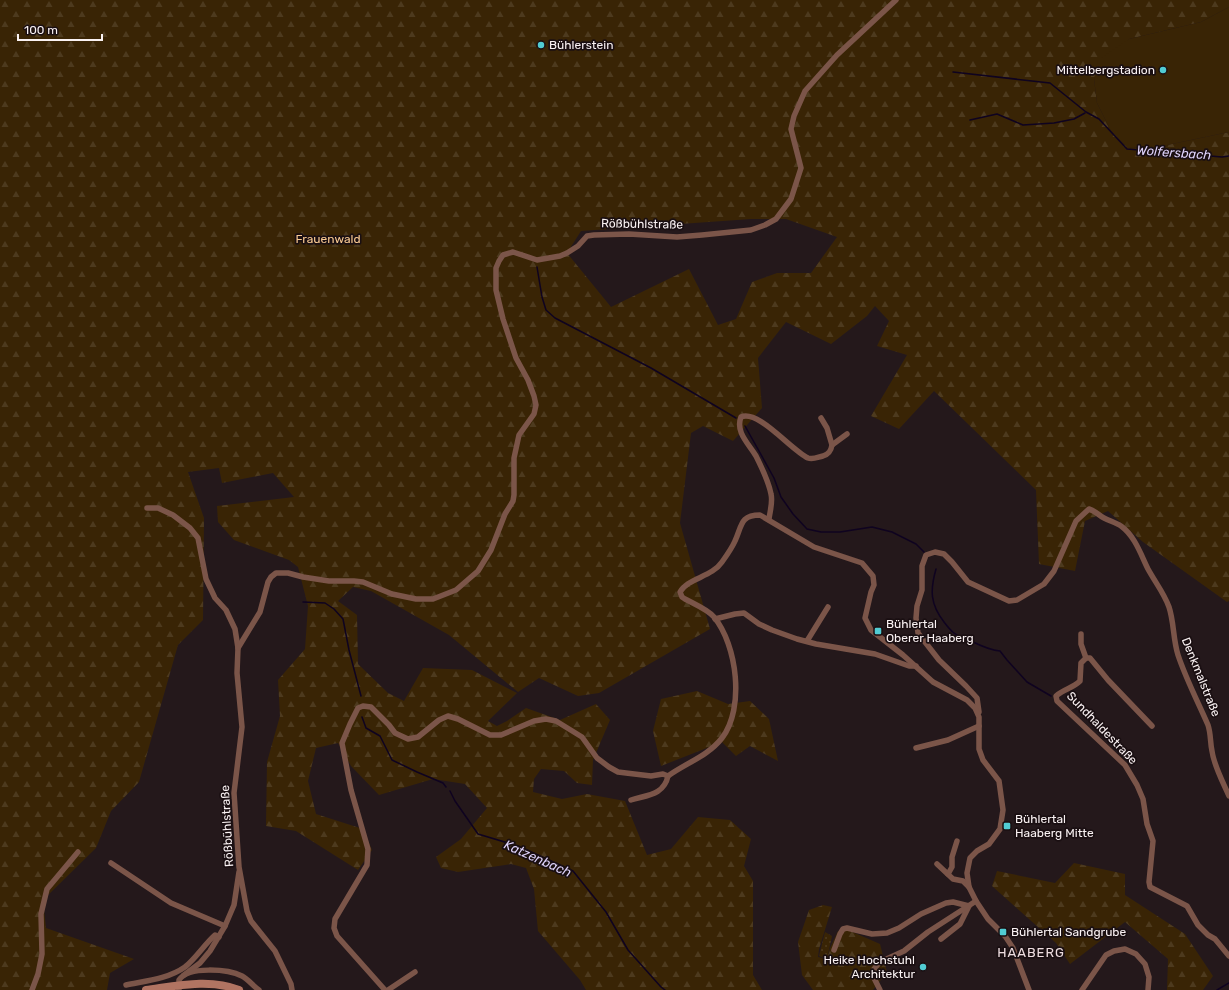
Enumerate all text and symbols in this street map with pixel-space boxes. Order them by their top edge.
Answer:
scale bar [18,16,102,42]
text: 100 m [24,23,58,37]
place label: Bühlerstein [549,38,613,52]
marker: Bühlerstein [536,40,546,50]
place label: Mittelbergstadion [1056,63,1155,77]
marker: Mittelbergstadion [1158,65,1168,75]
water label: Wolfersbach [1136,142,1212,163]
street label: Rößbühlstraße [601,216,683,232]
park label: Frauenwald [295,232,361,246]
place label: Bühlertal Oberer Haaberg [886,617,974,645]
marker: Bühlertal Oberer Haaberg [873,626,883,636]
street label: Denkmalstraße [1179,635,1223,719]
street label: Sundhaldestraße [1064,689,1140,767]
street label: Rößbühlstraße [218,784,236,867]
place label: Bühlertal Haaberg Mitte [1015,812,1094,840]
marker: Bühlertal Haaberg Mitte [1002,821,1012,831]
water label: Katzenbach [502,837,574,880]
place label: Bühlertal Sandgrube [1011,925,1127,939]
marker: Bühlertal Sandgrube [998,927,1008,937]
district label: HAABERG [997,945,1065,960]
place label: Heike Hochstuhl Architektur [824,953,915,981]
marker: Heike Hochstuhl Architektur [918,962,928,972]

